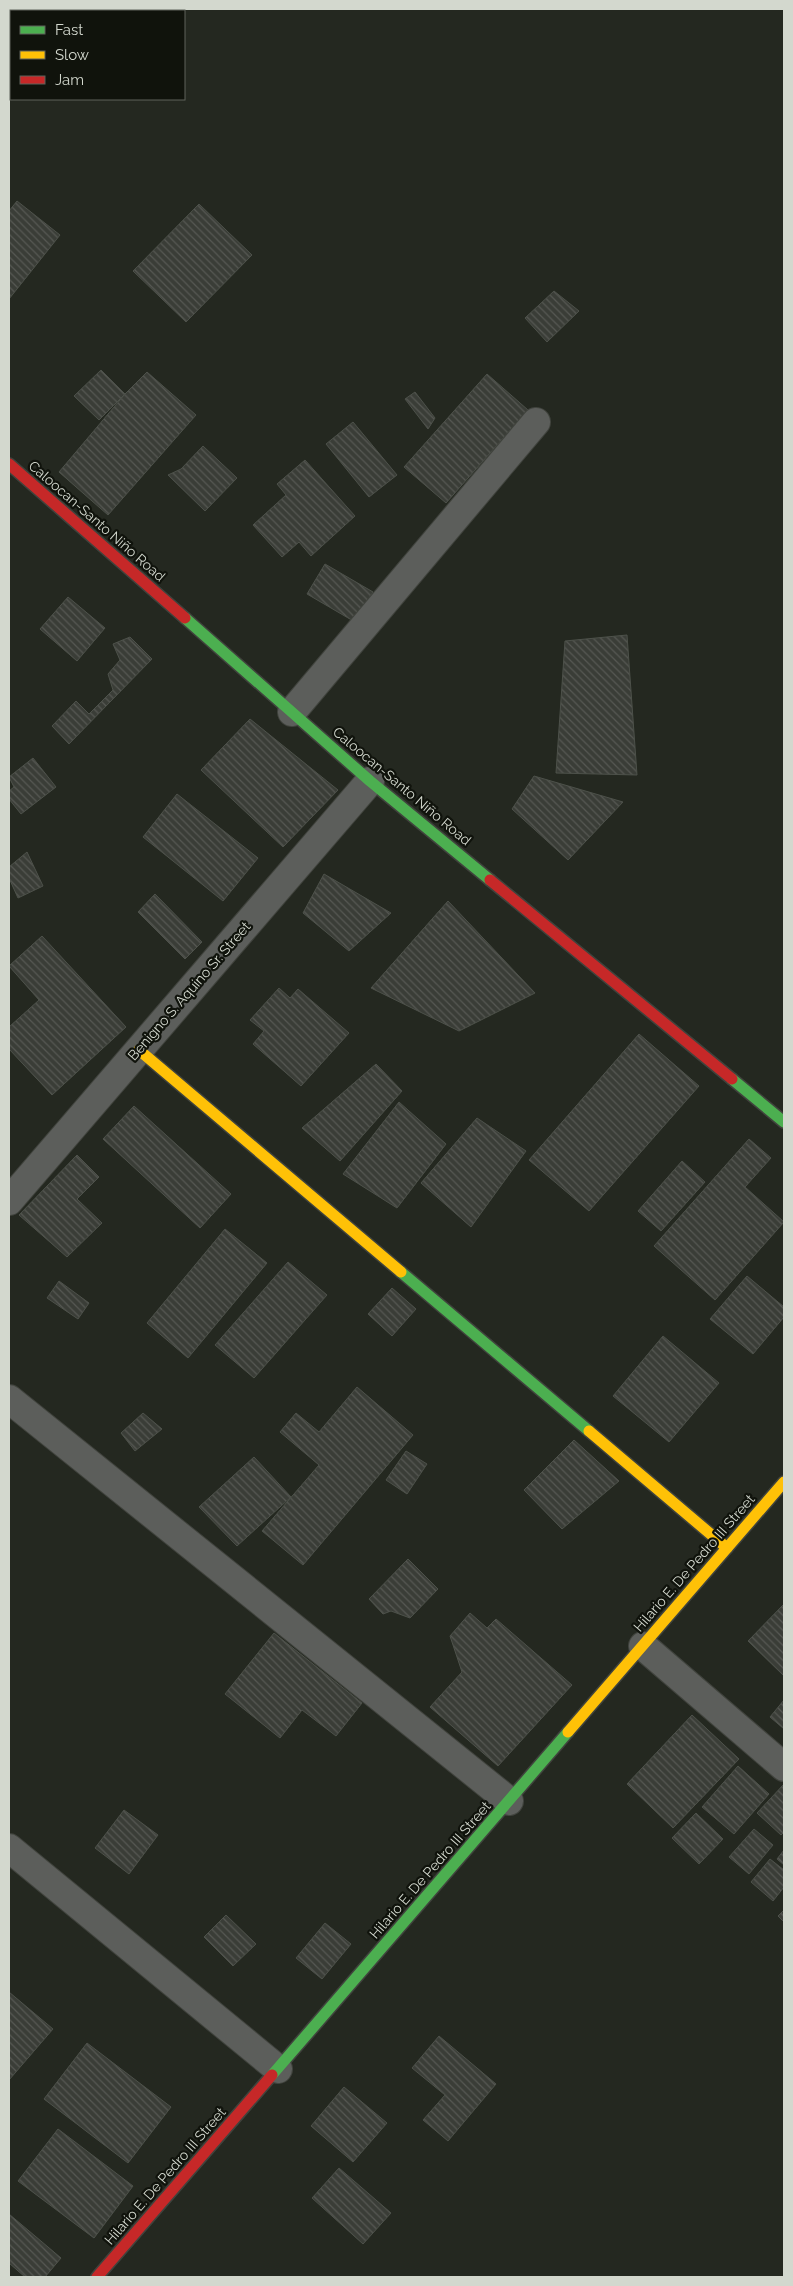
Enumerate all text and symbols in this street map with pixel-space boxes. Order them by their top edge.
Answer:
legend [10,10,185,100]
text: Fast [55,21,83,39]
text: Slow [55,46,89,64]
text: Jam [55,71,84,89]
street label: Caloocan-Santo Niño Road [26,457,168,585]
street label: Caloocan-Santo Niño Road [330,724,474,848]
street label: Benigno S. Aquino Sr. Street [125,918,254,1063]
street label: Hilario E. De Pedro III Street [630,1491,758,1635]
street label: Hilario E. De Pedro III Street [366,1798,494,1942]
street label: Hilario E. De Pedro III Street [101,2104,229,2248]

